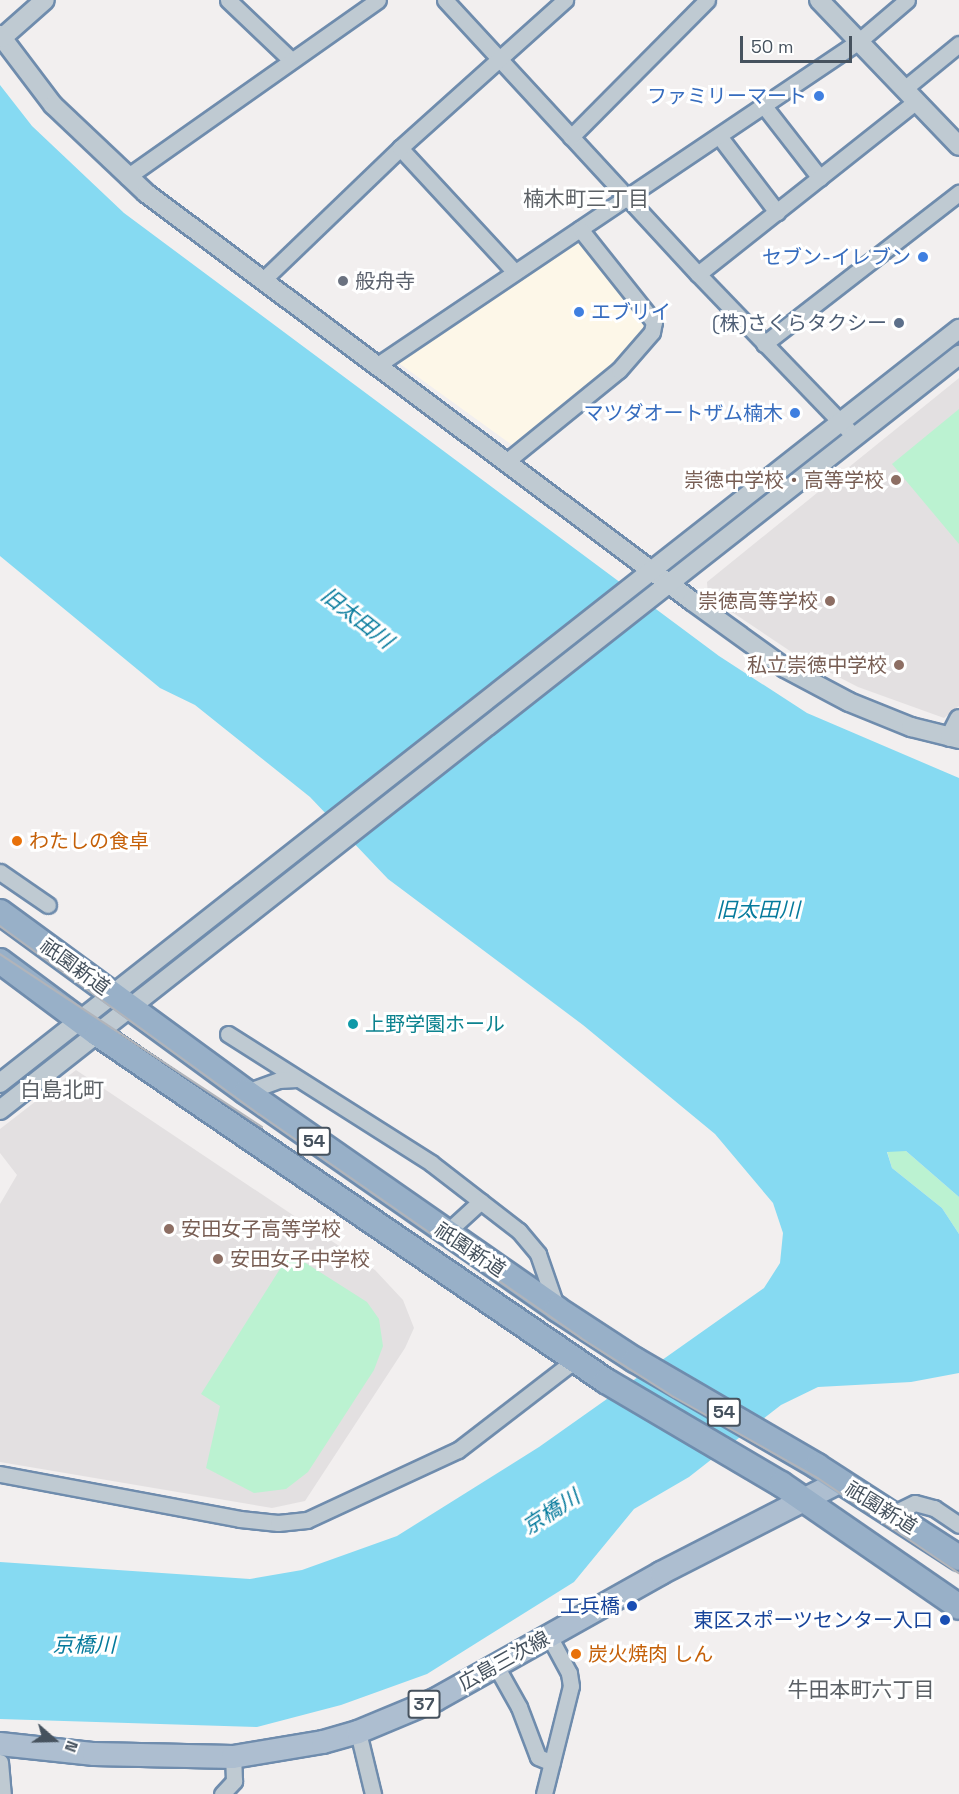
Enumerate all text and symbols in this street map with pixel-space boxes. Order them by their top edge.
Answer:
scale bar [743,24,856,62]
text: 50 m [751,35,793,58]
place label: ファミリーマート [647,84,807,108]
marker: ファミリーマート [812,89,826,103]
district label: 楠木町三丁目 [523,186,649,212]
place label: セブン-イレブン [762,245,911,269]
marker: セブン-イレブン [916,250,930,264]
place label: 般舟寺 [355,269,415,293]
marker: 般舟寺 [336,274,350,288]
place label: エブリイ [591,300,671,324]
marker: エブリイ [572,305,586,319]
place label: (株)さくらタクシー [712,311,887,335]
marker: (株)さくらタクシー [892,316,906,330]
place label: マツダオートザム楠木 [583,401,783,425]
marker: マツダオートザム楠木 [788,406,802,420]
place label: 崇徳中学校・高等学校 [684,468,884,492]
marker: 崇徳中学校・高等学校 [889,473,903,487]
water label: 旧太田川 [316,582,398,654]
place label: 崇徳高等学校 [698,589,818,613]
marker: 崇徳高等学校 [823,594,837,608]
place label: 私立崇徳中学校 [747,653,887,677]
marker: 私立崇徳中学校 [892,658,906,672]
place label: わたしの食卓 [29,829,149,853]
marker: わたしの食卓 [10,834,24,848]
water label: 旧太田川 [716,897,800,923]
street label: 祇園新道 [36,934,114,1000]
place label: 上野学園ホール [365,1012,505,1036]
marker: 上野学園ホール [346,1017,360,1031]
district label: 白島北町 [20,1077,104,1103]
road number: 54 [296,1126,332,1156]
place label: 安田女子高等学校 [181,1217,341,1241]
street label: 祇園新道 [430,1218,510,1282]
marker: 安田女子高等学校 [162,1222,176,1236]
place label: 安田女子中学校 [230,1247,370,1271]
marker: 安田女子中学校 [211,1252,225,1266]
road number: 54 [706,1397,742,1427]
street label: 祇園新道 [841,1477,921,1539]
water label: 京橋川 [518,1484,584,1540]
place label: 工兵橋 [560,1594,620,1618]
marker: 工兵橋 [625,1599,639,1613]
place label: 東区スポーツセンター入口 [693,1608,933,1632]
marker: 東区スポーツセンター入口 [938,1613,952,1627]
street label: 広島三次線 [454,1626,554,1696]
water label: 京橋川 [53,1632,115,1658]
place label: 炭火焼肉 しん [588,1642,713,1666]
marker: 炭火焼肉 しん [569,1647,583,1661]
district label: 牛田本町六丁目 [788,1677,934,1703]
road number: 37 [408,1689,440,1719]
north arrow [24,1710,84,1770]
text: N [60,1738,83,1755]

